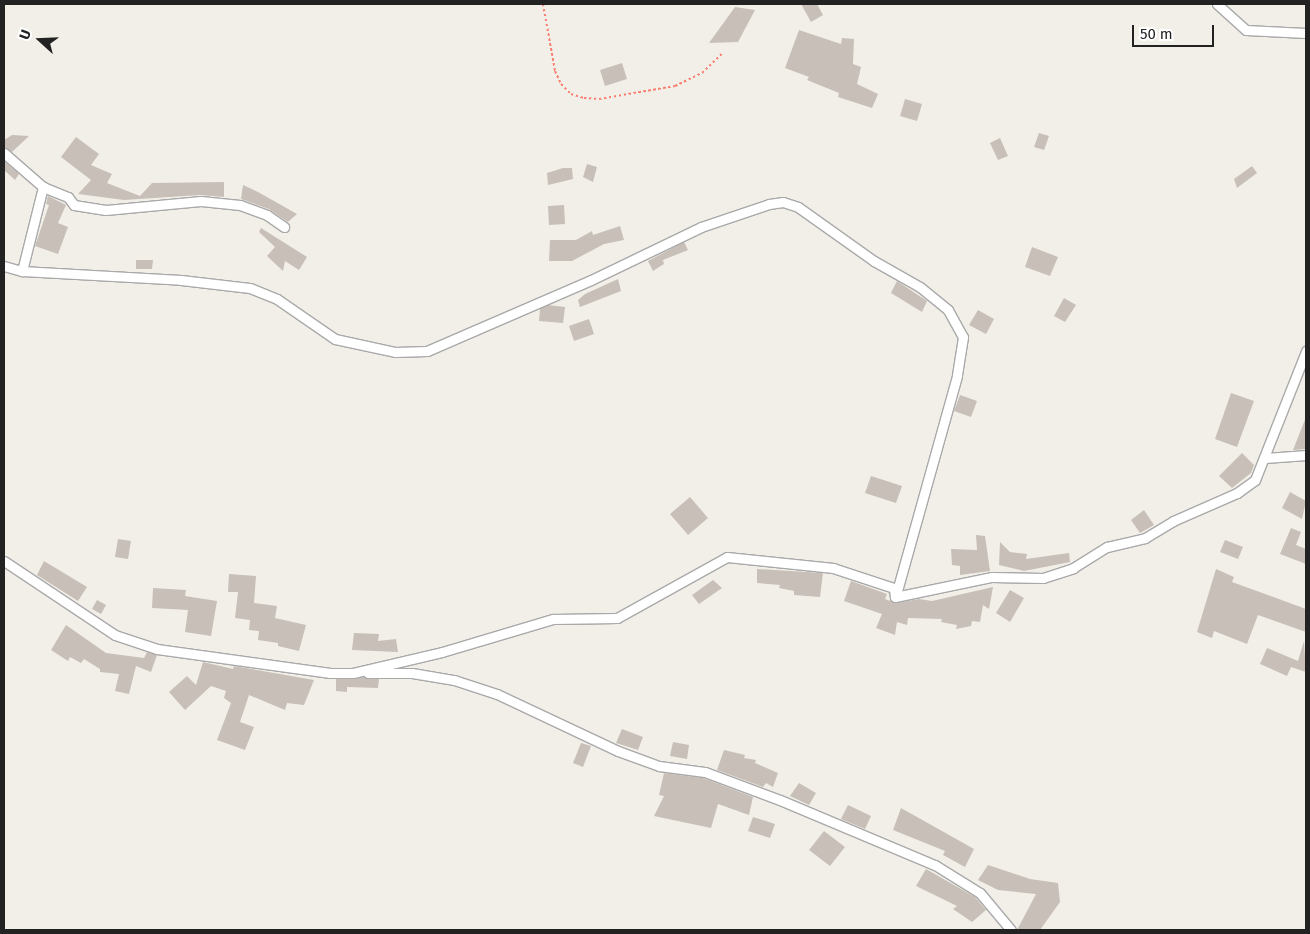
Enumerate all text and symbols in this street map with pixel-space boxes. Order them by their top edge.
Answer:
north arrow [15,15,65,65]
scale bar [1135,15,1218,47]
text: 50 m [1140,25,1173,43]
text: U [16,28,35,42]

